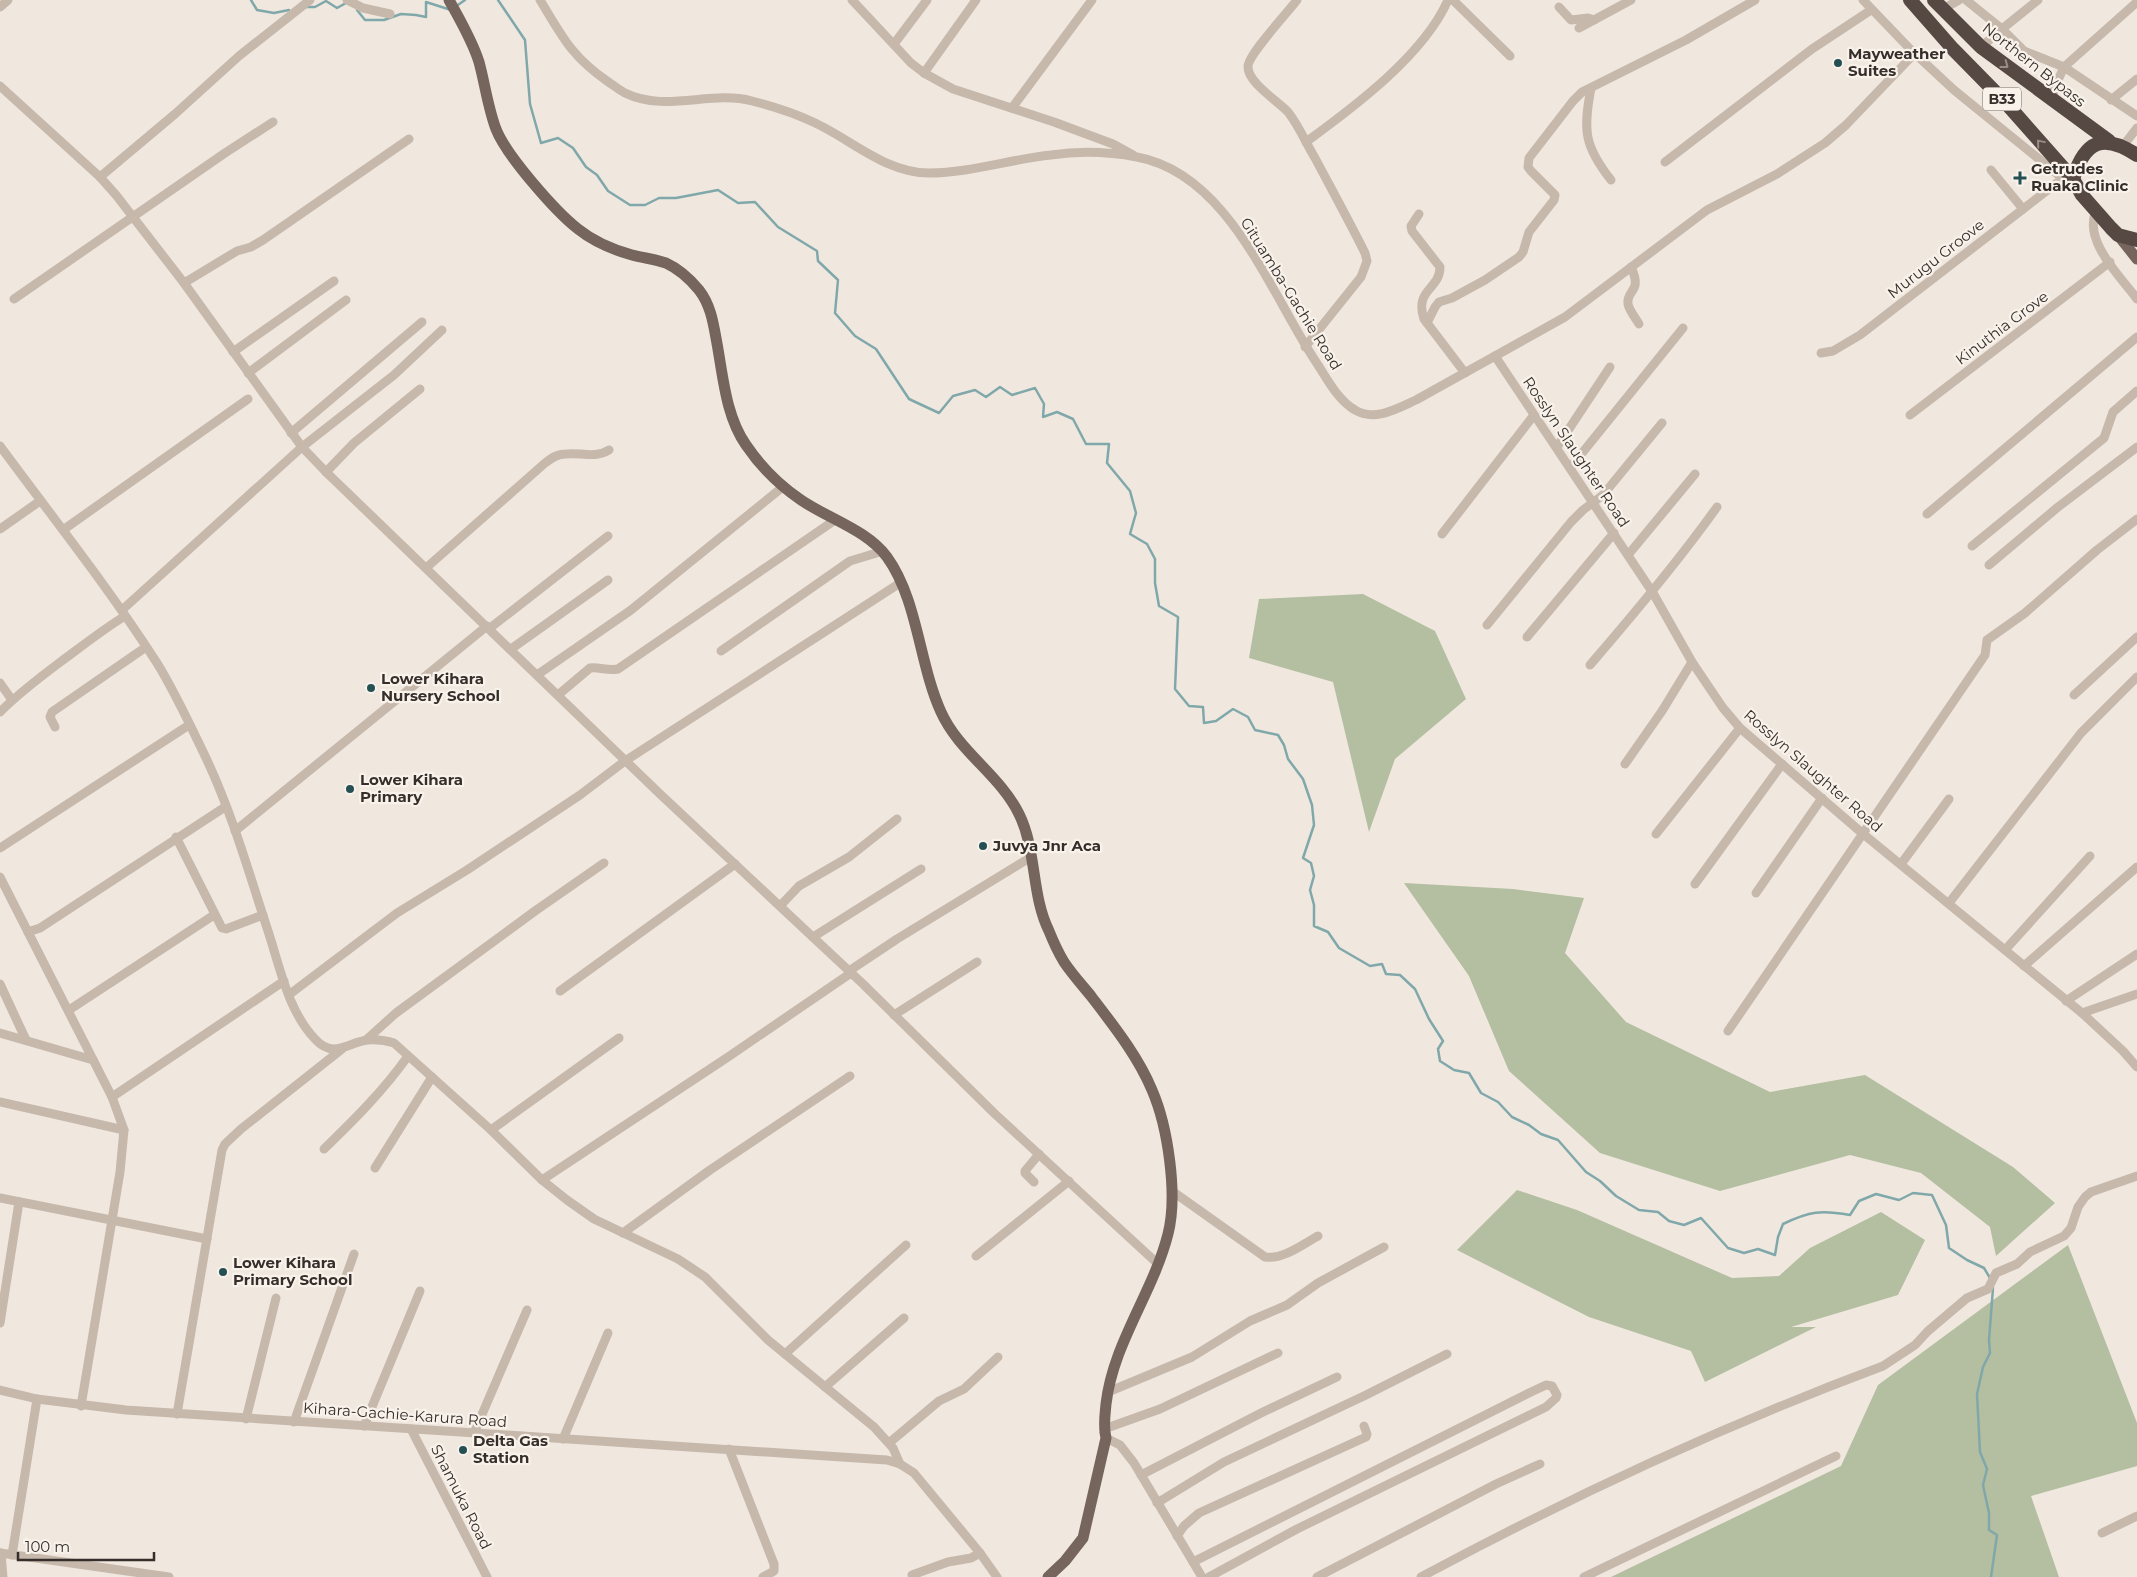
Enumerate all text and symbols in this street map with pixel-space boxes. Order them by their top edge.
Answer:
street label: Northern Bypass [1979,18,2090,111]
place label: Mayweather Suites [1848,44,1946,80]
marker: Mayweather Suites [1832,57,1844,69]
one-way arrow [1999,59,2009,68]
road number: B33 [1983,88,2021,110]
one-way arrow [2037,140,2045,149]
place label: Getrudes Ruaka Clinic [2031,159,2129,195]
marker: Getrudes Ruaka Clinic [2013,171,2027,185]
street label: Gituamba-Gachie Road [1237,214,1346,374]
street label: Murugu Groove [1883,215,1988,302]
street label: Kinuthia Grove [1951,286,2052,369]
street label: Rosslyn Slaughter Road [1519,373,1634,531]
place label: Lower Kihara Nursery School [381,669,500,705]
marker: Lower Kihara Nursery School [365,682,377,694]
street label: Rosslyn Slaughter Road [1740,705,1887,836]
place label: Lower Kihara Primary [360,770,463,806]
marker: Lower Kihara Primary [344,783,356,795]
place label: Juvya Jnr Aca [992,836,1101,855]
marker: Juvya Jnr Aca [977,840,989,852]
place label: Lower Kihara Primary School [233,1253,352,1289]
marker: Lower Kihara Primary School [217,1266,229,1278]
street label: Kihara-Gachie-Karura Road [302,1398,508,1431]
place label: Delta Gas Station [473,1431,548,1467]
street label: Shamuka Road [427,1441,496,1552]
marker: Delta Gas Station [457,1444,469,1456]
scale bar [18,1530,154,1562]
text: 100 m [25,1537,70,1556]

